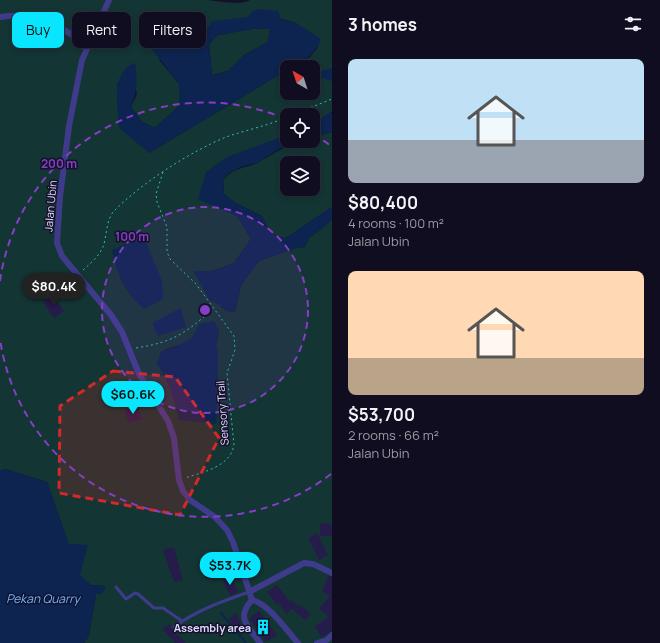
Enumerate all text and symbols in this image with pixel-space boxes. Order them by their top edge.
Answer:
chip: Buy [12,12,64,48]
chip: Rent [72,12,131,48]
chip: Filters [139,12,206,48]
text: 3 homes [348,13,417,36]
icon: filters [622,13,644,35]
north arrow [280,60,320,100]
map controls [280,60,320,196]
icon: home [460,85,532,157]
button: locate [280,108,320,148]
text: 200 m [41,155,77,172]
button: layers [280,156,320,196]
street label: Jalan Ubin [40,179,60,233]
text: $80,400 [348,191,418,214]
text: 4 rooms · 100 m² [348,214,444,232]
text: 100 m [115,228,149,245]
text: Jalan Ubin [348,232,409,250]
pin: $80.4K [21,273,87,307]
text: $80.4K [32,277,76,295]
icon: home [460,297,532,369]
centre of rings [198,303,212,317]
street label: Sensory Trail [212,380,232,446]
pin: $60.6K [100,381,166,415]
text: $60.6K [110,385,156,403]
text: $53,700 [348,403,415,426]
text: 2 rooms · 66 m² [348,426,439,444]
text: Jalan Ubin [348,444,409,462]
pin: $53.7K [197,552,263,586]
text: $53.7K [209,556,251,574]
water label: Pekan Quarry [6,590,82,607]
building icon: Assembly area [254,618,272,636]
place label: Assembly area [174,620,251,635]

